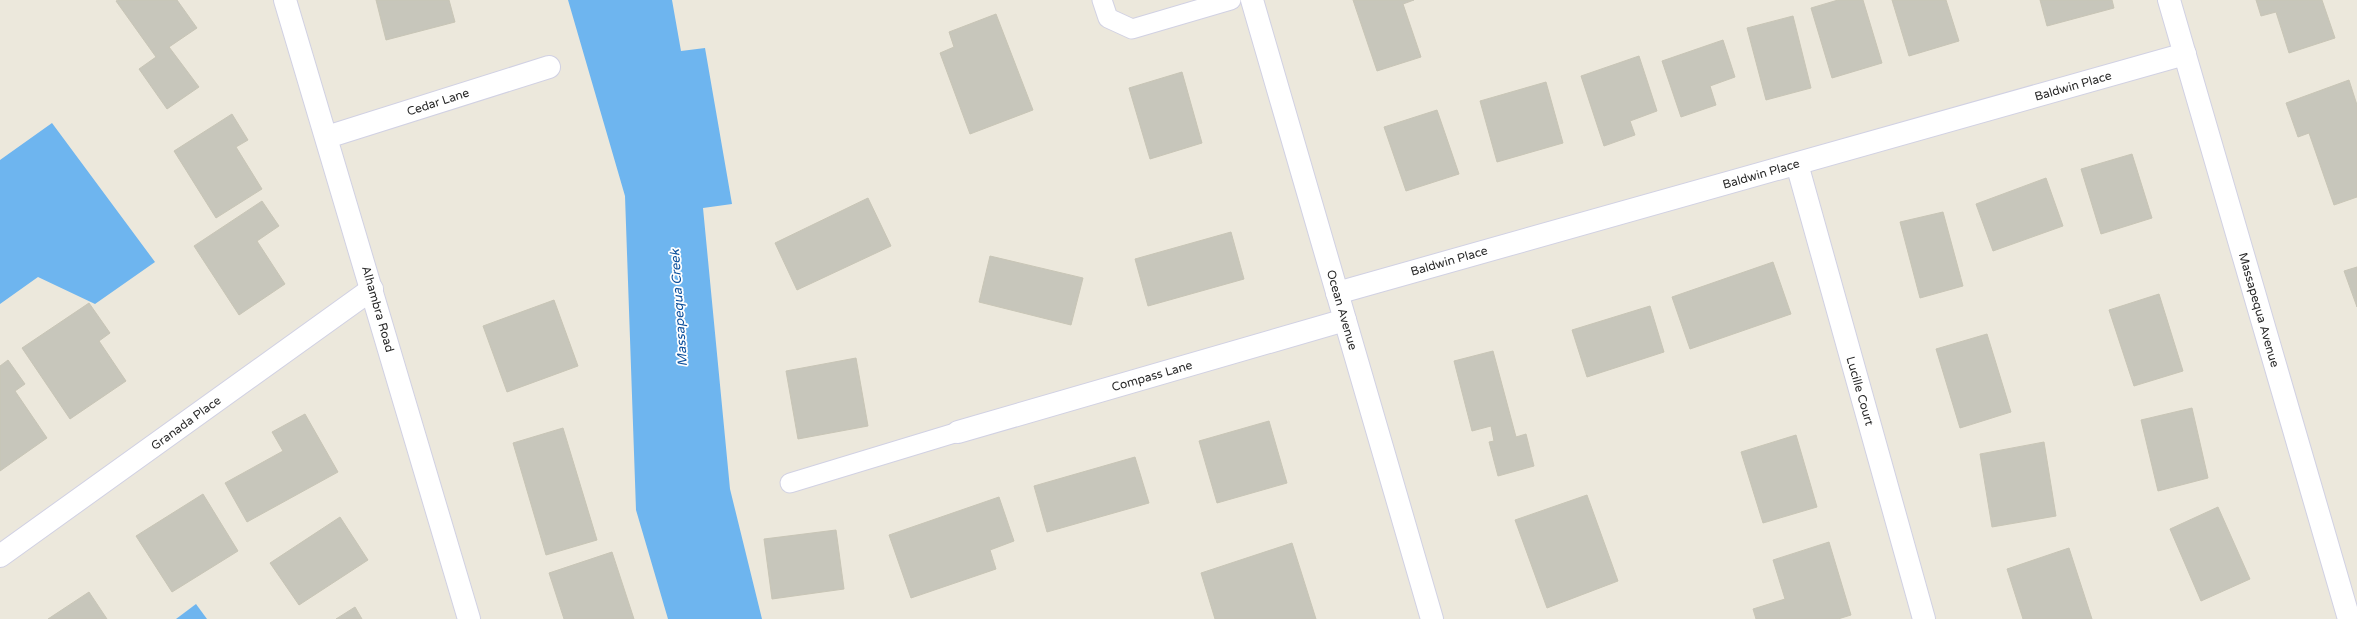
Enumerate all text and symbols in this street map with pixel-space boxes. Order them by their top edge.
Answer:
street label: Baldwin Place [2033,68,2113,104]
street label: Cedar Lane [405,85,471,119]
street label: Baldwin Place [1721,156,1801,192]
street label: Baldwin Place [1409,243,1489,279]
water label: Massapequa Creek [667,248,691,367]
street label: Massapequa Avenue [2236,251,2282,369]
street label: Alhambra Road [359,264,397,354]
street label: Ocean Avenue [1324,268,1360,352]
street label: Lucille Court [1843,355,1877,428]
street label: Compass Lane [1110,358,1194,394]
street label: Granada Place [148,393,224,453]

